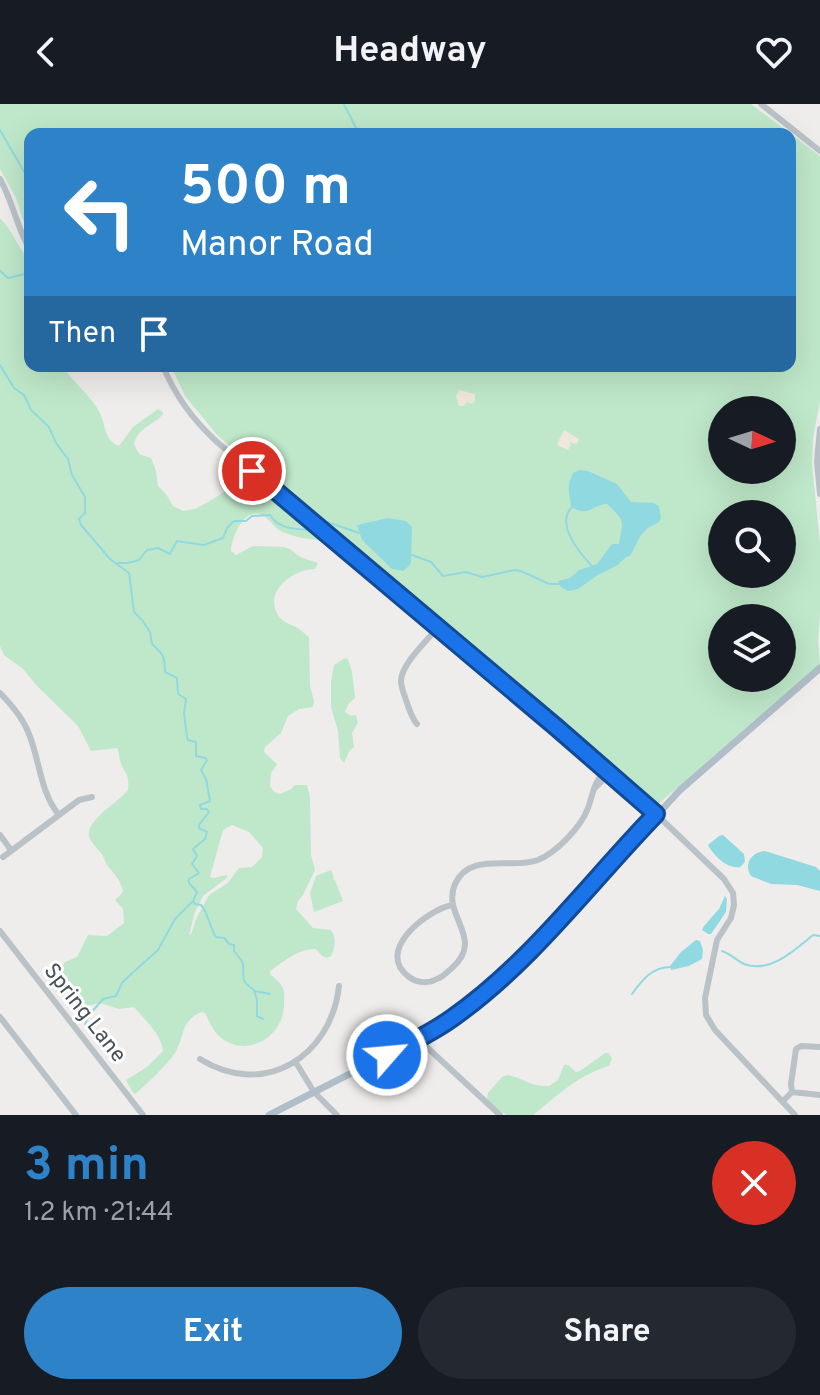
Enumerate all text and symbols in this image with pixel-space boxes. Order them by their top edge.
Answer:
text: Headway [333,29,487,75]
icon: back [24,30,68,74]
icon: heart [752,30,796,74]
text: 500 m [180,154,351,224]
icon: left [48,160,152,264]
text: Manor Road [180,223,374,269]
icon: arrive [132,312,176,356]
text: Then [48,316,116,353]
north arrow [708,396,796,484]
map controls [708,396,796,692]
pin [218,437,286,505]
icon: arrive [230,449,274,493]
button: search [708,500,796,588]
button: layers [708,604,796,692]
street label: Spring Lane [37,959,131,1069]
position arrow [345,1013,429,1097]
text: 3 min [24,1137,149,1197]
button: close [712,1141,796,1225]
text: 1.2 km · 21:44 [24,1197,173,1230]
button: Exit [24,1287,402,1379]
button: Share [418,1287,796,1379]

